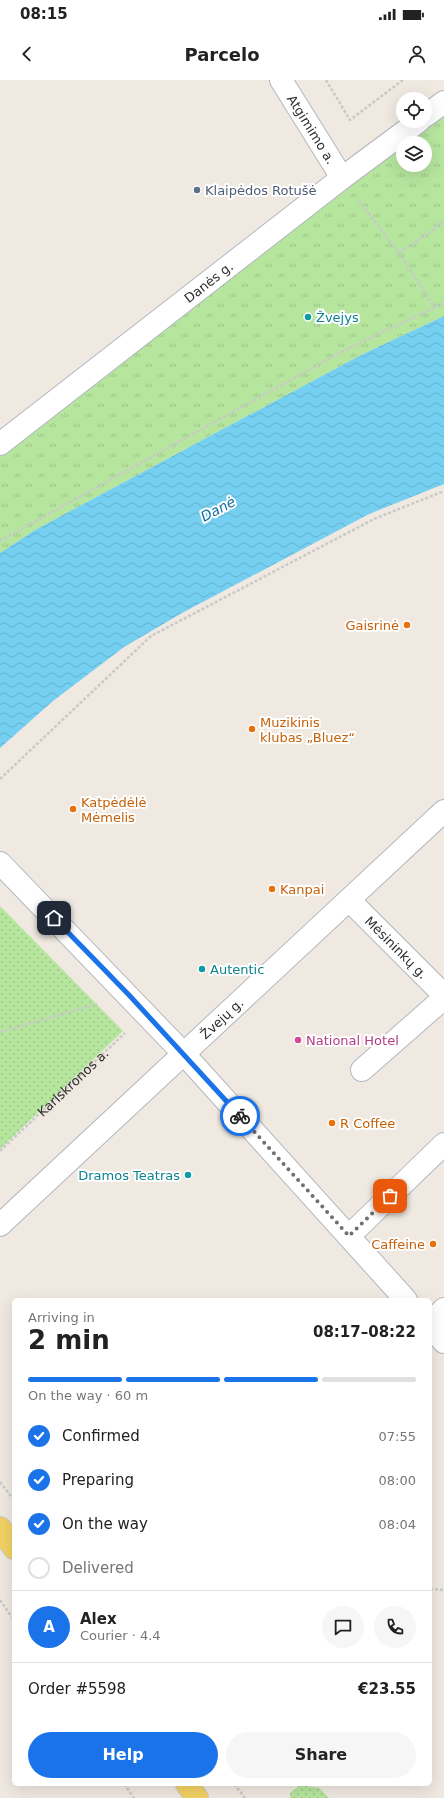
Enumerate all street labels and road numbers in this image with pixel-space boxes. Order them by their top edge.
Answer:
street label: Atgimimo a. [284,92,338,167]
street label: Danės g. [181,259,236,306]
street label: Mėsininkų g. [362,913,430,982]
street label: Žvejų g. [197,995,246,1042]
street label: Karlskronos a. [35,1046,112,1120]

